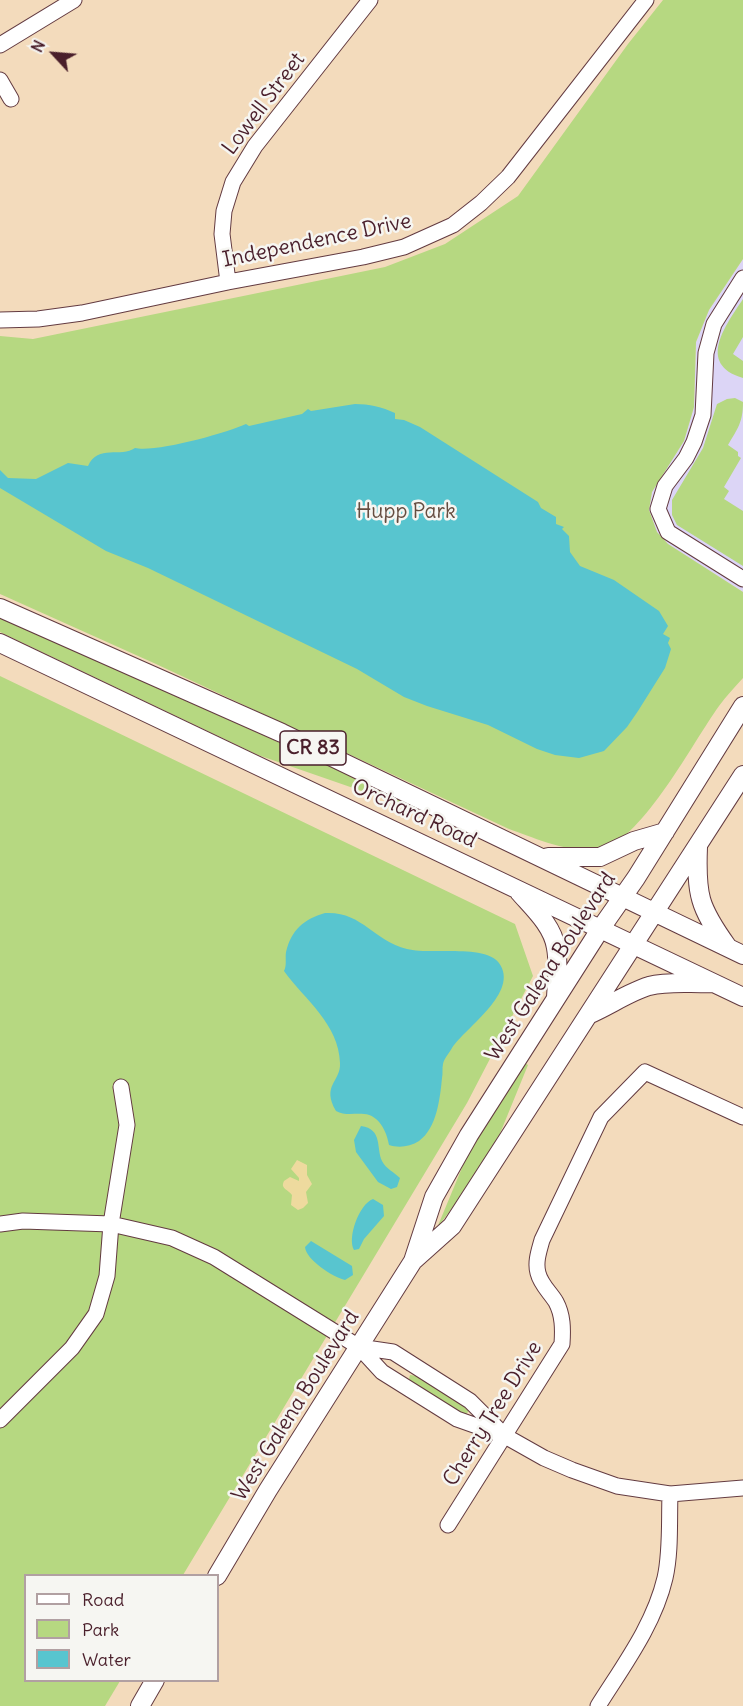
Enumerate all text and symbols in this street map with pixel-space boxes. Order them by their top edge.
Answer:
north arrow [24,24,84,84]
text: N [26,37,49,55]
street label: Lowell Street [217,48,311,160]
street label: Independence Drive [220,209,414,273]
park label: Hupp Park [356,499,456,525]
road number: CR 83 [280,731,346,765]
street label: Orchard Road [348,774,480,854]
street label: West Galena Boulevard [480,868,622,1066]
street label: West Galena Boulevard [227,1306,365,1506]
street label: Cherry Tree Drive [438,1337,548,1491]
legend [24,1574,219,1682]
text: Road [82,1588,124,1611]
text: Park [82,1618,119,1641]
text: Water [82,1648,131,1671]

